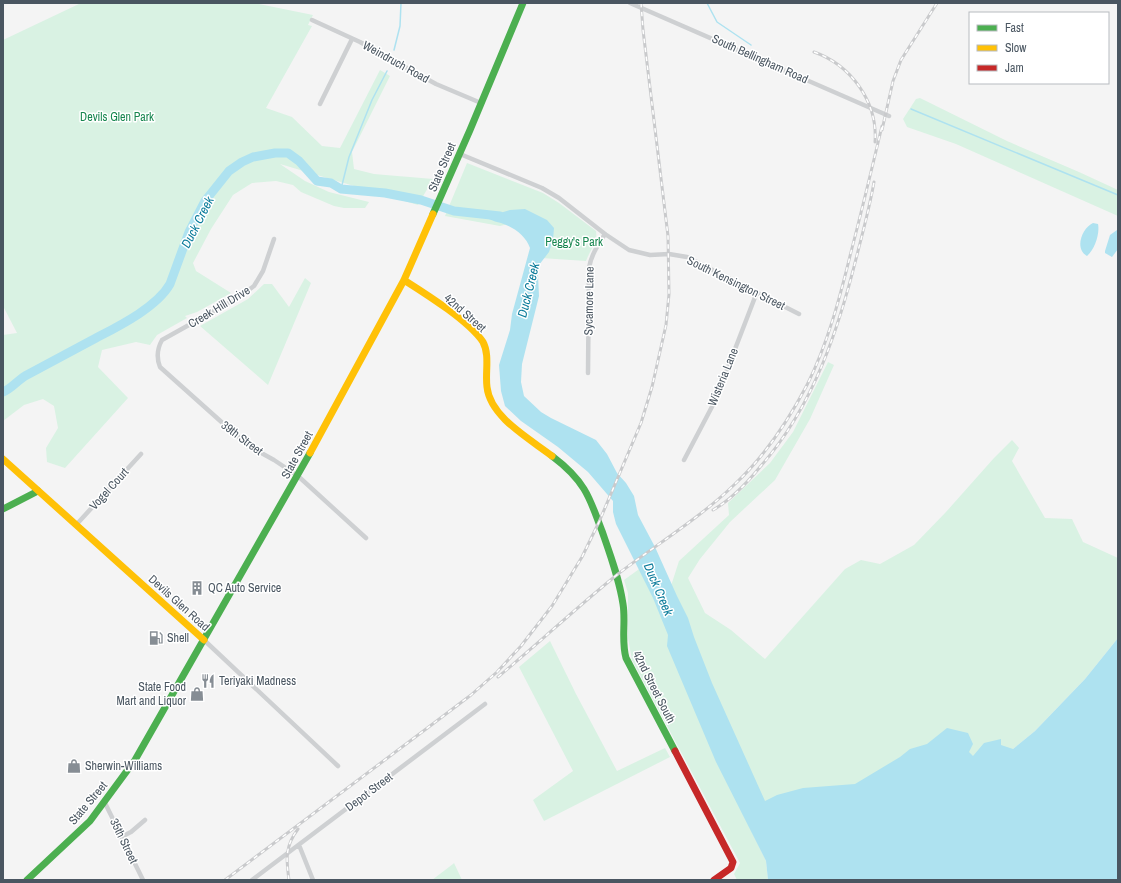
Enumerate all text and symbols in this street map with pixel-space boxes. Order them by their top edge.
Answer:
legend [969,12,1109,84]
text: Fast [1005,20,1024,36]
street label: South Bellingham Road [709,31,811,87]
street label: Weindruch Road [360,37,432,87]
text: Slow [1005,40,1027,56]
text: Jam [1005,60,1024,76]
park label: Devils Glen Park [80,109,154,125]
street label: State Street [424,140,460,194]
water label: Duck Creek [177,193,218,251]
park label: Peggy's Park [545,234,603,250]
street label: South Kensington Street [684,252,788,314]
water label: Duck Creek [514,260,544,319]
street label: Sycamore Lane [580,266,598,336]
street label: Creek Hill Drive [185,282,253,332]
street label: 42nd Street [441,290,490,336]
street label: Wisteria Lane [704,346,742,408]
street label: 39th Street [218,417,266,459]
street label: State Street [277,428,317,482]
street label: Vogel Court [86,464,132,513]
water label: Duck Creek [640,560,678,619]
street label: Devils Glen Road [145,571,213,635]
building icon: QC Auto Service [189,580,205,596]
place label: QC Auto Service [208,580,281,596]
fuel station icon: Shell [148,630,164,646]
place label: Shell [167,630,189,646]
street label: 42nd Street South [629,648,679,726]
restaurant icon: Teriyaki Madness [200,673,216,689]
place label: Teriyaki Madness [219,673,296,689]
place label: State Food Mart and Liquor [117,679,187,709]
shop icon: State Food Mart and Liquor [189,686,205,702]
shop icon: Sherwin-Williams [66,758,82,774]
place label: Sherwin-Williams [85,758,162,774]
street label: Depot Street [342,769,396,815]
street label: State Street [65,778,111,828]
street label: 35th Street [106,816,142,866]

